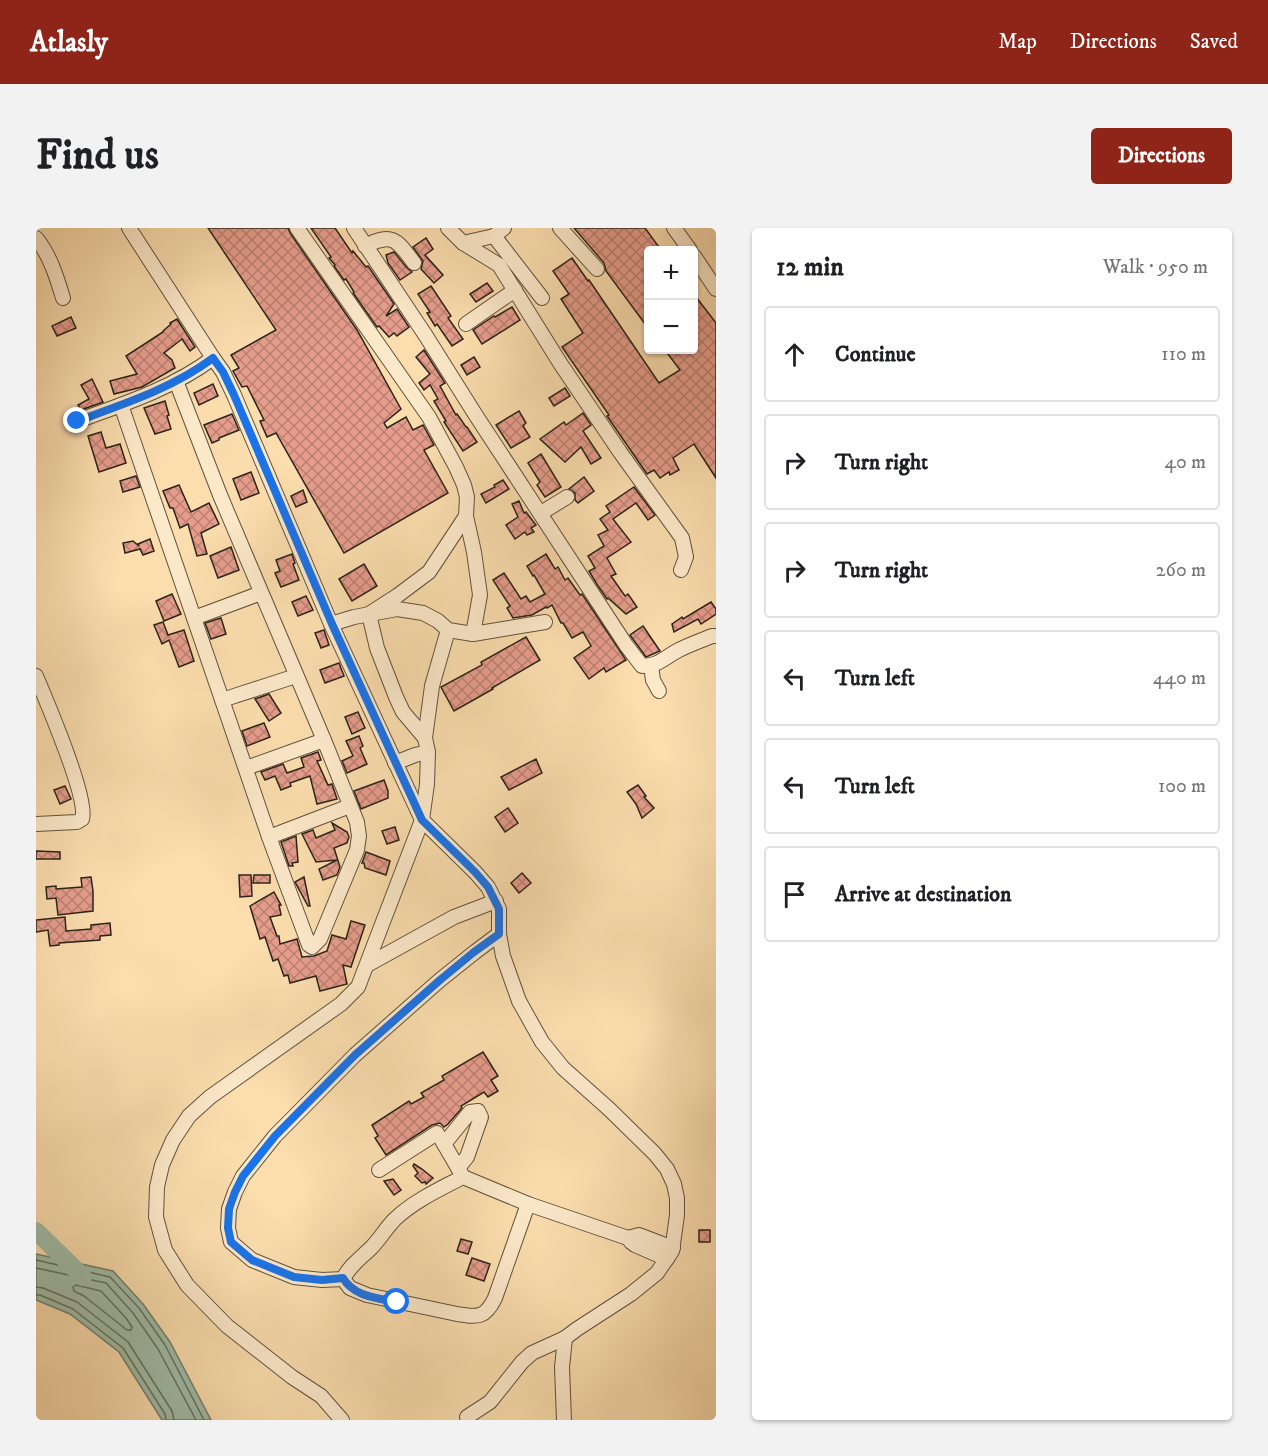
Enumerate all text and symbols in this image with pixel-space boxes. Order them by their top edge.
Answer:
text: Atlasly [30,25,108,60]
text: Map [998,29,1037,55]
text: Directions [1070,29,1157,55]
text: Saved [1190,29,1238,55]
button: Directions [1091,128,1232,184]
text: Find us [36,130,159,182]
map controls [644,246,698,354]
button: + [644,246,698,300]
text: 12 min [776,251,844,284]
text: Walk · 950 m [1103,255,1208,280]
button: − [644,300,698,354]
icon: ahead [778,338,811,371]
text: Continue [835,341,916,368]
text: 110 m [1161,342,1206,367]
route end [63,407,89,433]
icon: right [778,446,811,479]
text: Turn right [835,449,928,476]
text: 40 m [1164,450,1206,475]
icon: right [778,554,811,587]
text: Turn right [835,557,928,584]
text: 260 m [1156,558,1206,583]
icon: left [778,662,811,695]
text: Turn left [835,665,915,692]
text: 440 m [1153,666,1206,691]
icon: left [778,770,811,803]
text: Turn left [835,773,915,800]
text: 100 m [1158,774,1206,799]
icon: arrive [778,878,811,911]
text: Arrive at destination [835,881,1012,908]
route start [383,1288,409,1314]

